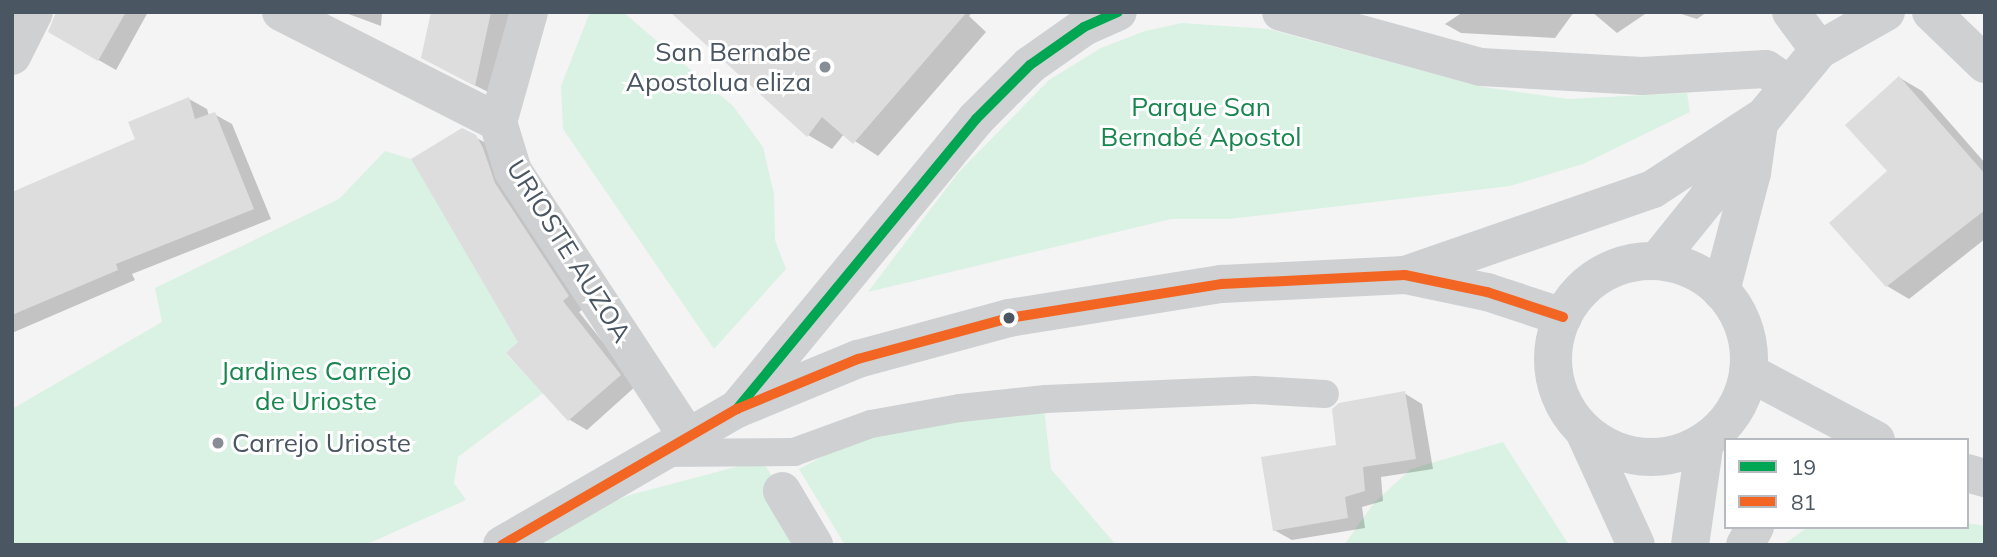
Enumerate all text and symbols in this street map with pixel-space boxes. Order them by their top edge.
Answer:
place label: San Bernabe Apostolua eliza [626,36,811,98]
marker: San Bernabe Apostolua eliza [817,59,833,75]
park label: Parque San Bernabé Apostol [1101,91,1301,152]
street label: URIOSTE AUZOA [500,154,638,348]
unlabelled marker [1002,311,1016,325]
park label: Jardines Carrejo de Urioste [220,355,412,416]
place label: Carrejo Urioste [232,427,411,459]
marker: Carrejo Urioste [210,435,226,451]
legend [1724,438,1969,529]
text: 19 [1791,454,1816,480]
text: 81 [1791,489,1816,515]

